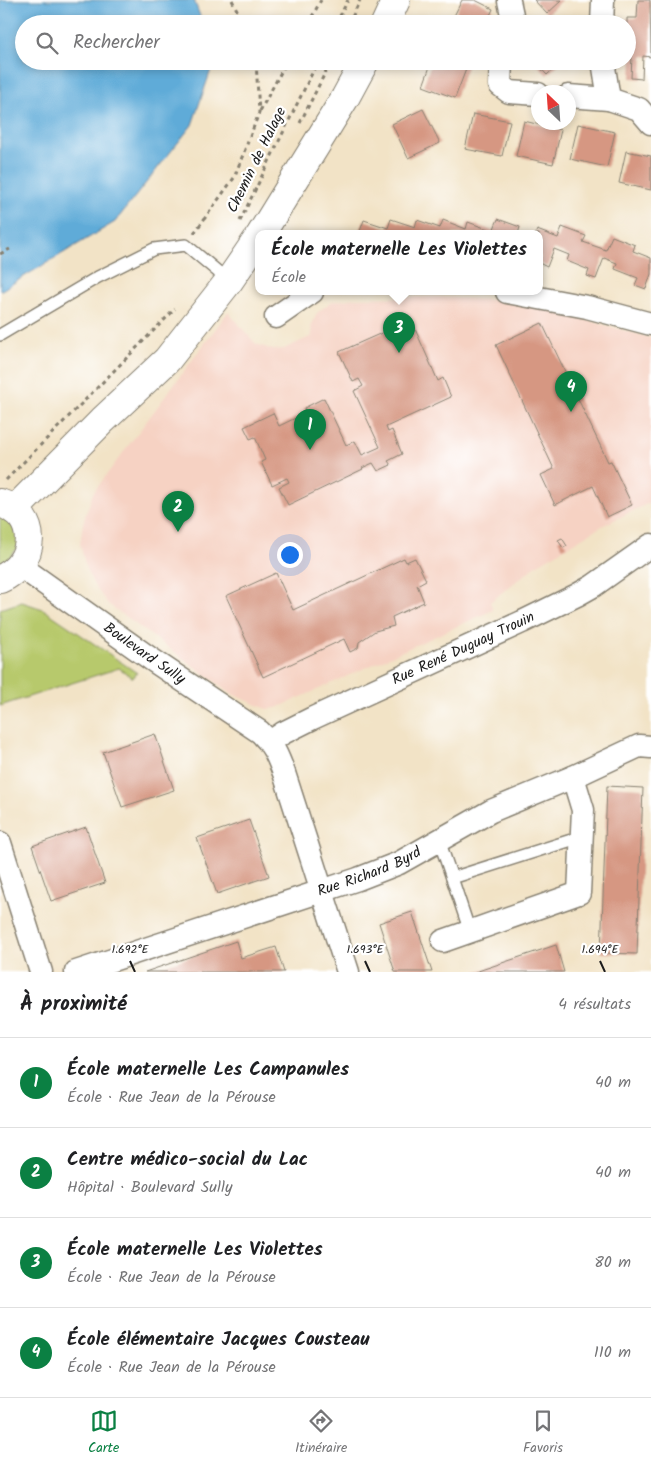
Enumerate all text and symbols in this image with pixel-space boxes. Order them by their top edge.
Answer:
search box [15,15,636,70]
text: Rechercher [73,28,160,58]
icon: search [33,29,61,57]
north arrow [531,85,576,130]
street label: Chemin de Halage [221,103,293,217]
popup [255,230,543,295]
text: École maternelle Les Violettes [271,235,527,265]
text: École [271,265,306,290]
pin: 3 [383,312,415,353]
pin: 4 [555,371,587,412]
pin: 1 [294,409,326,450]
pin: 2 [162,491,194,532]
your location [277,542,303,568]
street label: Rue René Duguay Trouin [388,605,539,692]
street label: Boulevard Sully [98,617,191,691]
street label: Rue Richard Byrd [314,840,426,904]
text: 1.692°E [111,940,150,959]
text: 1.693°E [346,940,385,959]
text: 1.694°E [582,940,619,959]
text: À proximité [20,988,127,1021]
text: 4 résultats [558,992,631,1017]
text: École maternelle Les Campanules [67,1055,349,1085]
text: 1 [34,1070,38,1095]
text: 40 m [595,1070,631,1095]
text: École · Rue Jean de la Pérouse [67,1085,276,1110]
text: Centre médico-social du Lac [67,1145,308,1175]
text: 2 [31,1160,41,1185]
text: 40 m [595,1160,631,1185]
text: Hôpital · Boulevard Sully [67,1175,232,1200]
text: École maternelle Les Violettes [67,1235,323,1265]
text: 3 [32,1250,40,1275]
text: 80 m [594,1250,631,1275]
text: École · Rue Jean de la Pérouse [67,1265,276,1290]
text: École élémentaire Jacques Cousteau [67,1325,369,1355]
text: 4 [32,1340,40,1365]
text: 110 m [594,1340,631,1365]
text: École · Rue Jean de la Pérouse [67,1355,276,1380]
tab: Carte [88,1407,119,1459]
tab: Itinéraire [295,1407,347,1459]
tab: Favoris [523,1407,563,1459]

